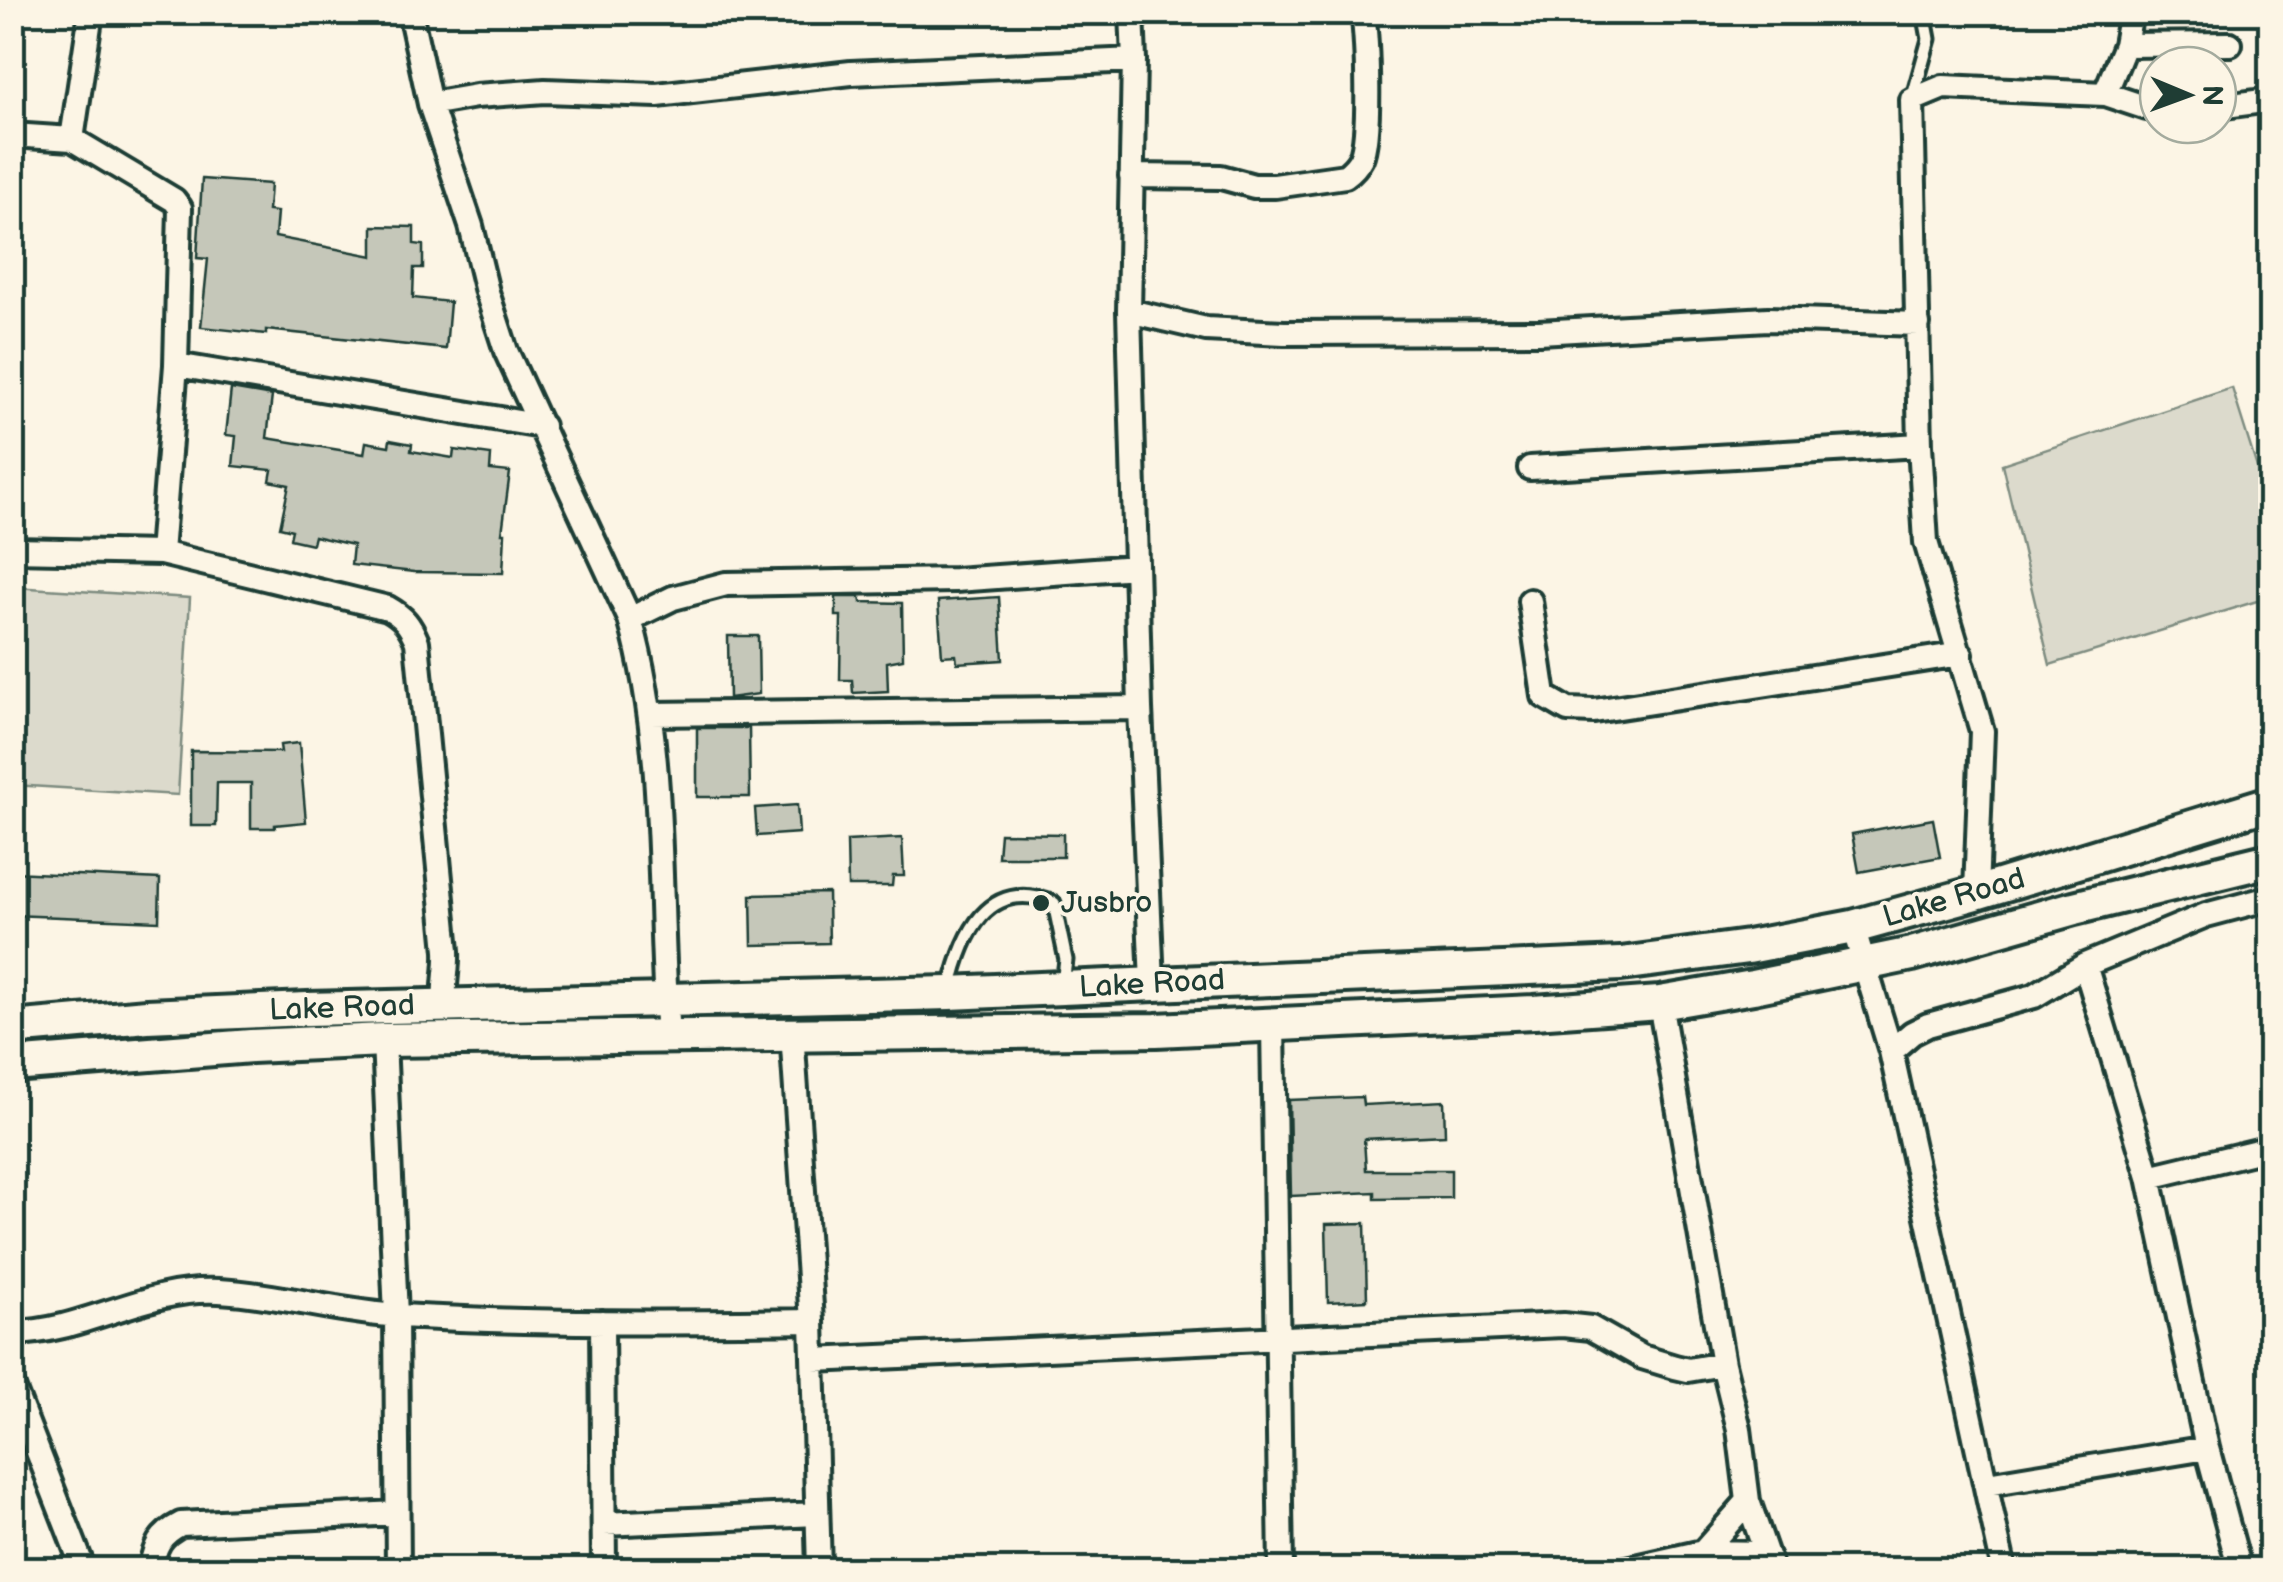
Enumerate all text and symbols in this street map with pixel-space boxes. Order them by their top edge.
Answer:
north arrow [2138,45,2238,145]
text: N [2195,85,2228,106]
street label: Lake Road [1879,861,2029,935]
place label: Jusbro [1061,885,1152,921]
marker: Jusbro [1030,892,1052,914]
street label: Lake Road [1078,962,1226,1006]
street label: Lake Road [268,987,416,1029]

